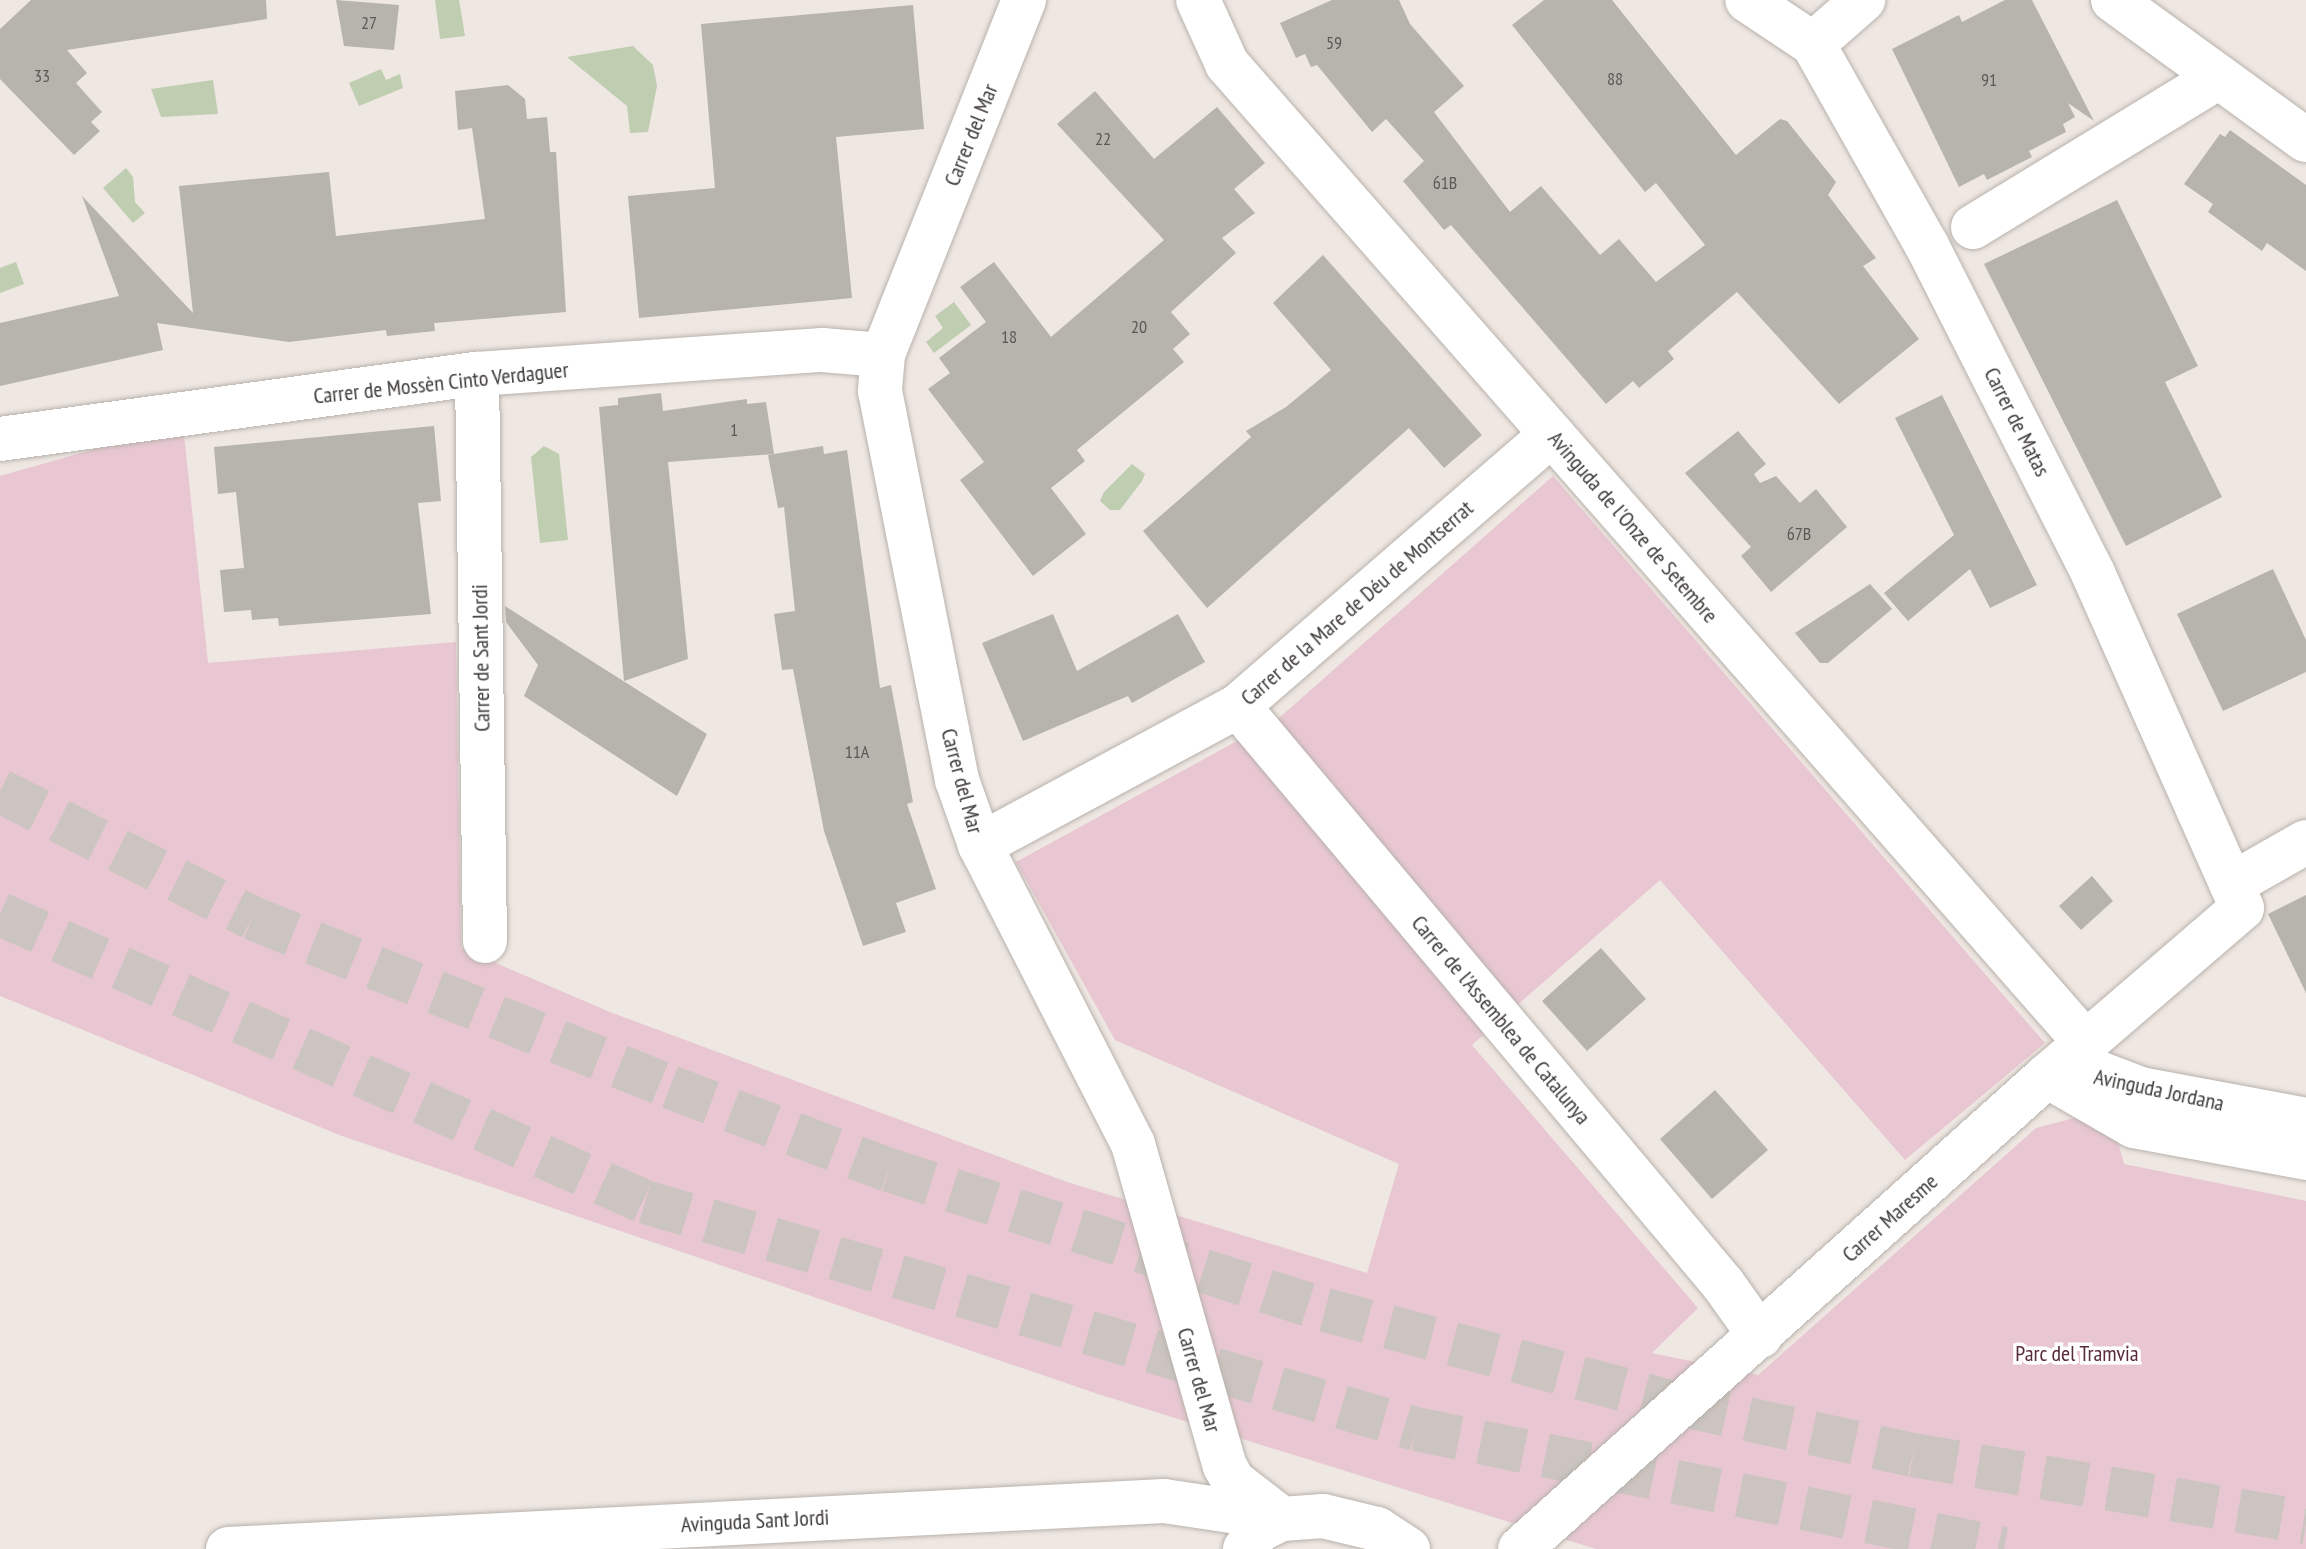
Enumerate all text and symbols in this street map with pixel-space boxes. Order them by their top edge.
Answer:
house number: 27 [361,12,377,34]
house number: 59 [1326,32,1342,54]
house number: 33 [34,65,50,87]
house number: 88 [1607,68,1623,90]
house number: 91 [1981,69,1997,91]
street label: Carrer del Mar [939,80,1003,190]
house number: 22 [1095,128,1111,150]
house number: 61B [1433,172,1457,194]
house number: 20 [1131,316,1147,338]
house number: 18 [1001,326,1017,348]
street label: Carrer de Mossèn Cinto Verdaguer [312,356,570,410]
street label: Carrer de Matas [1978,363,2056,481]
house number: 1 [730,419,738,441]
street label: Avinguda de l'Onze de Setembre [1543,426,1723,628]
street label: Carrer de la Mare de Déu de Montserrat [1236,495,1478,711]
house number: 67B [1787,523,1811,545]
street label: Carrer de Sant Jordi [467,584,495,732]
street label: Carrer del Mar [935,726,989,836]
house number: 11A [845,741,869,763]
street label: Carrer de l'Assemblea de Catalunya [1406,910,1596,1130]
street label: Avinguda Jordana [2092,1063,2226,1117]
street label: Carrer Maresme [1837,1168,1943,1268]
street label: Carrer del Mar [1171,1325,1227,1435]
park label: Parc del Tramvia [2015,1341,2139,1367]
street label: Avinguda Sant Jordi [680,1504,830,1538]

